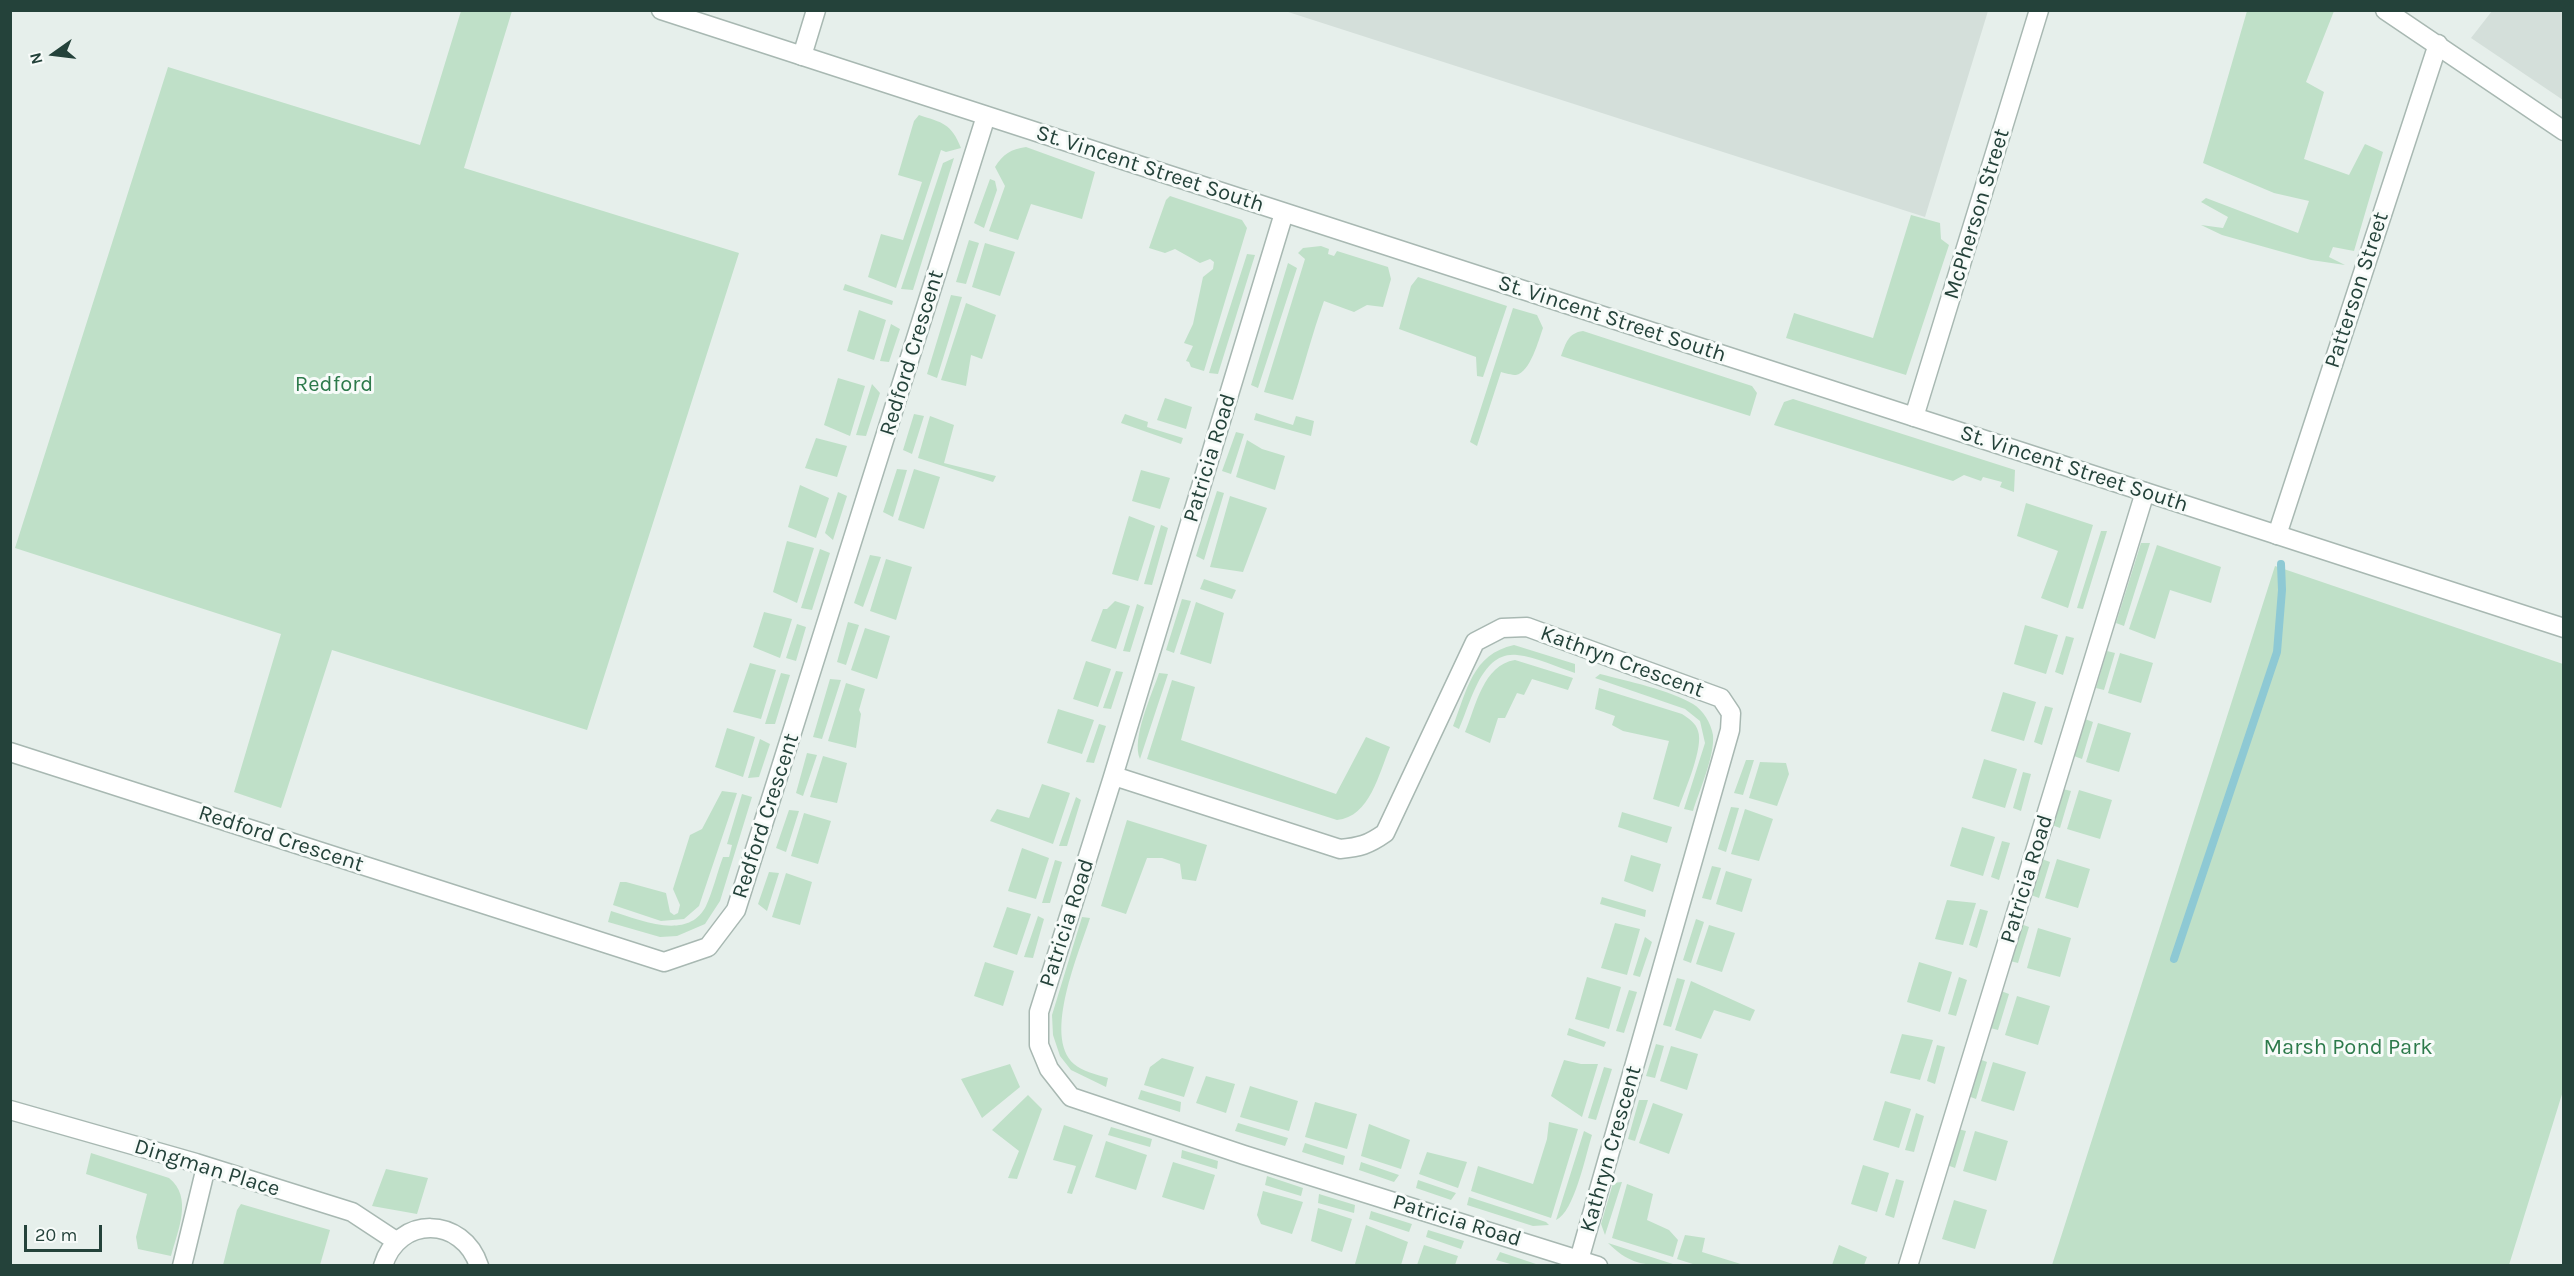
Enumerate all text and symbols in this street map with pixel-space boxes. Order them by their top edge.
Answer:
north arrow [24,24,84,84]
text: N [25,51,47,66]
street label: St. Vincent Street South [1033,120,1267,218]
street label: McPherson Street [1938,125,2016,303]
street label: Patterson Street [2319,209,2395,371]
street label: Redford Crescent [874,267,950,439]
street label: St. Vincent Street South [1495,270,1729,368]
park label: Redford [295,372,373,398]
street label: Patricia Road [1178,391,1242,525]
street label: St. Vincent Street South [1957,420,2191,518]
street label: Kathryn Crescent [1537,620,1707,704]
street label: Redford Crescent [727,730,805,902]
street label: Redford Crescent [195,800,367,878]
street label: Patricia Road [1995,812,2059,946]
street label: Patricia Road [1034,856,1100,990]
park label: Marsh Pond Park [2263,1035,2433,1061]
street label: Kathryn Crescent [1575,1063,1647,1235]
street label: Dingman Place [131,1133,283,1203]
street label: Patricia Road [1390,1189,1524,1253]
scale bar [27,1213,105,1251]
text: 20 m [35,1224,77,1246]

